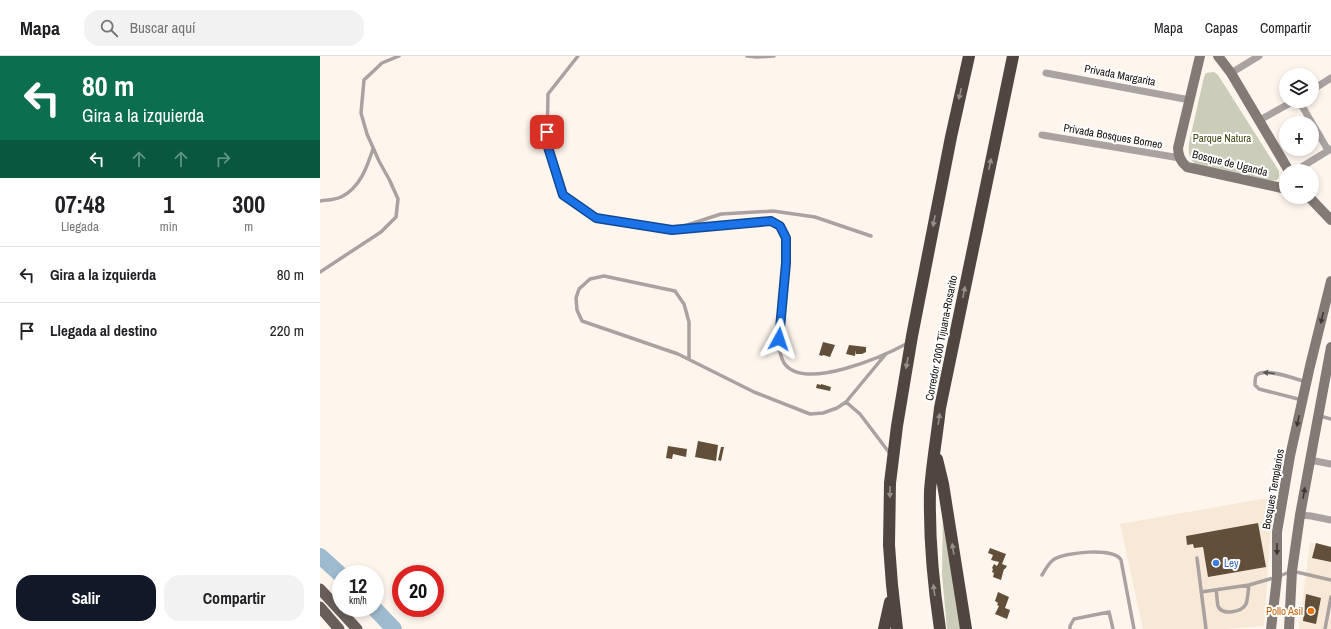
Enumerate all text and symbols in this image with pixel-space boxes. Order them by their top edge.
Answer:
search box [84,10,364,46]
text: Mapa [20,15,60,41]
icon: search [98,17,120,39]
text: Buscar aquí [130,17,195,38]
text: Mapa [1154,19,1183,37]
text: Capas [1205,19,1238,37]
text: Compartir [1260,19,1311,37]
street label: Privada Margarita [1083,61,1157,89]
text: 80 m [82,67,134,105]
map controls [1279,68,1319,204]
button: layers [1279,68,1319,108]
icon: left [16,72,68,124]
one-way arrow [957,88,963,100]
text: Gira a la izquierda [82,103,204,128]
pin [530,115,564,149]
button: + [1279,116,1319,156]
street label: Privada Bosques Borneo [1062,120,1164,152]
icon: arrive [536,121,558,143]
park label: Parque Natura [1193,131,1251,145]
street label: Bosque de Uganda [1191,147,1269,179]
icon: left [86,148,108,170]
icon: ahead [128,148,150,170]
icon: ahead [170,148,192,170]
icon: right [212,148,234,170]
one-way arrow [988,158,994,170]
button: − [1279,164,1319,204]
text: 07:48 [55,188,105,220]
text: 1 [163,188,174,220]
text: 300 [232,188,265,220]
one-way arrow [931,215,937,228]
text: Llegada [61,218,99,235]
text: min [160,218,178,235]
text: m [244,218,253,235]
icon: left [16,264,38,286]
text: Gira a la izquierda [50,264,156,285]
text: 80 m [277,264,304,285]
street label: Corredor 2000 Tijuana-Rosarito [922,274,960,402]
one-way arrow [961,285,967,298]
one-way arrow [1318,312,1324,324]
position arrow [758,318,800,360]
icon: arrive [16,320,38,342]
text: Llegada al destino [50,320,157,341]
text: 220 m [270,320,304,341]
one-way arrow [904,357,910,369]
one-way arrow [1263,369,1275,376]
one-way arrow [936,413,942,425]
one-way arrow [1295,415,1301,427]
street label: Bosques Templarios [1259,447,1287,530]
one-way arrow [886,486,893,498]
one-way arrow [1301,487,1307,499]
one-way arrow [950,543,956,555]
one-way arrow [1274,543,1280,556]
place label: Ley [1224,556,1239,570]
marker: Ley [1211,558,1221,568]
speed limit sign: 20 [392,565,444,617]
text: 12 [349,572,367,599]
button: Salir [16,575,156,621]
button: Compartir [164,575,304,621]
one-way arrow [931,584,937,596]
text: km/h [349,594,367,607]
place label: Pollo Asil [1266,604,1303,618]
marker: Pollo Asil [1306,606,1316,616]

